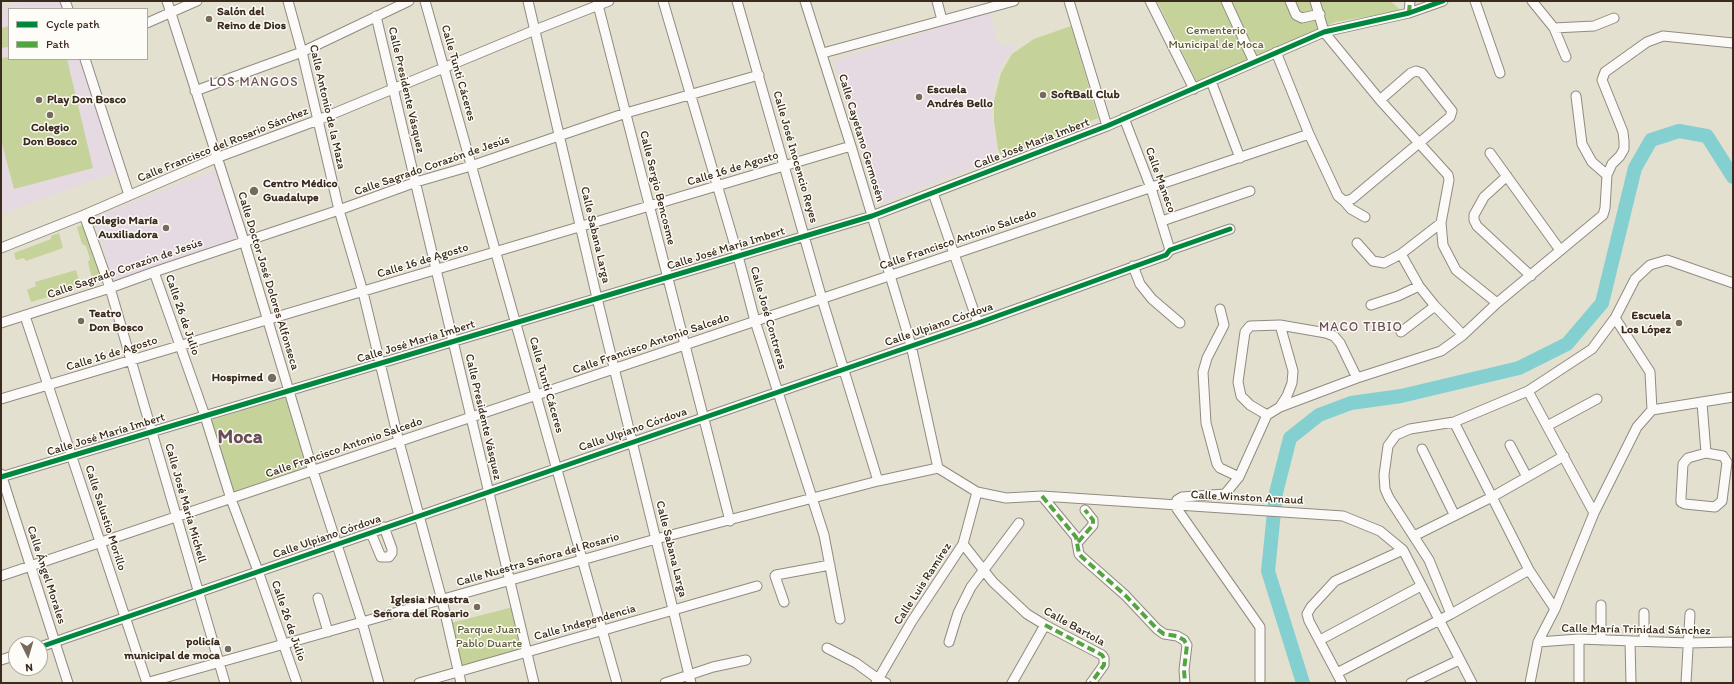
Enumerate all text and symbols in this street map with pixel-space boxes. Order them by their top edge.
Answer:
place label: Salón del Reino de Dios [217,5,286,33]
legend [8,8,148,60]
marker: Salón del Reino de Dios [204,14,214,24]
text: Cycle path [46,17,100,31]
street label: Calle Tunti Cáceres [437,23,479,123]
park label: Cementerio Municipal de Moca [1168,24,1264,52]
street label: Calle Presidente Vásquez [384,25,428,155]
text: Path [46,37,69,51]
street label: Calle Antonio de la Maza [306,43,348,171]
street label: Calle Cayetano Germosén [835,72,887,204]
district label: LOS MANGOS [209,75,299,91]
place label: Escuela Andrés Bello [927,83,993,111]
place label: SoftBall Club [1051,88,1120,102]
street label: Calle José Inocencio Reyes [769,89,821,225]
marker: SoftBall Club [1038,90,1048,100]
marker: Escuela Andrés Bello [914,92,924,102]
place label: Play Don Bosco [47,93,126,107]
marker: Play Don Bosco [34,95,44,105]
street label: Calle Francisco del Rosario Sánchez [135,104,311,186]
marker: Colegio Don Bosco [45,110,55,120]
street label: Calle José María Imbert [972,115,1092,173]
place label: Colegio Don Bosco [23,121,77,149]
street label: Calle Sergio Bencosme [636,129,678,247]
street label: Calle Sagrado Corazón de Jesús [352,133,512,199]
street label: Calle Maneco [1141,145,1179,215]
street label: Calle 16 de Agosto [686,148,780,190]
place label: Centro Médico Guadalupe [263,177,338,205]
marker: Centro Médico Guadalupe [248,185,260,197]
street label: Calle Sabana Larga [577,185,613,285]
street label: Calle Doctor José Dolores Alfonseca [234,190,302,372]
street label: Calle Francisco Antonio Salcedo [878,206,1038,274]
place label: Colegio María Auxiliadora [88,214,158,242]
marker: Colegio María Auxiliadora [161,223,171,233]
street label: Calle José María Imbert [665,224,787,274]
street label: Calle Sagrado Corazón de Jesús [45,236,205,302]
street label: Calle 16 de Agosto [376,240,470,282]
street label: Calle José Contreras [746,265,790,371]
street label: Calle 26 de Julio [161,273,203,357]
street label: Calle Ulpiano Córdova [883,300,995,350]
place label: Teatro Don Bosco [89,307,143,335]
place label: Escuela Los López [1621,309,1671,337]
street label: Calle Francisco Antonio Salcedo [571,310,731,378]
marker: Teatro Don Bosco [76,316,86,326]
street label: Calle José María Imbert [355,317,477,367]
marker: Escuela Los López [1674,318,1684,328]
district label: MACO TIBIO [1320,320,1402,336]
street label: Calle 16 de Agosto [65,333,159,375]
street label: Calle Tunti Cáceres [525,335,567,435]
street label: Calle Presidente Vásquez [461,352,505,482]
place label: Hospimed [212,371,263,385]
marker: Hospimed [266,372,278,384]
street label: Calle Ulpiano Córdova [577,405,689,455]
street label: Calle José María Imbert [45,410,167,460]
street label: Calle Francisco Antonio Salcedo [264,414,424,482]
district label: Moca [217,426,263,450]
street label: Calle José María Michell [161,442,209,564]
street label: Calle Salustio Morillo [81,463,129,573]
street label: Calle Winston Arnaud [1190,488,1304,508]
street label: Calle Sabana Larga [652,499,690,599]
street label: Calle Ulpiano Córdova [271,512,383,562]
street label: Calle Ángel Morales [23,524,69,626]
street label: Calle Nuestra Señora del Rosario [455,530,621,590]
street label: Calle Luis Ramírez [891,540,955,628]
street label: Calle 26 de Julio [267,579,309,663]
place label: Iglesia Nuestra Señora del Rosario [373,593,469,621]
marker: Iglesia Nuestra Señora del Rosario [472,602,482,612]
street label: Calle Independencia [533,602,637,644]
street label: Calle Bartola [1041,604,1107,650]
street label: Calle María Trinidad Sánchez [1561,621,1711,639]
park label: Parque Juan Pablo Duarte [456,623,522,651]
place label: policía municipal de moca [124,635,220,663]
north arrow [8,636,48,676]
marker: policía municipal de moca [223,644,233,654]
text: N [25,661,33,674]

